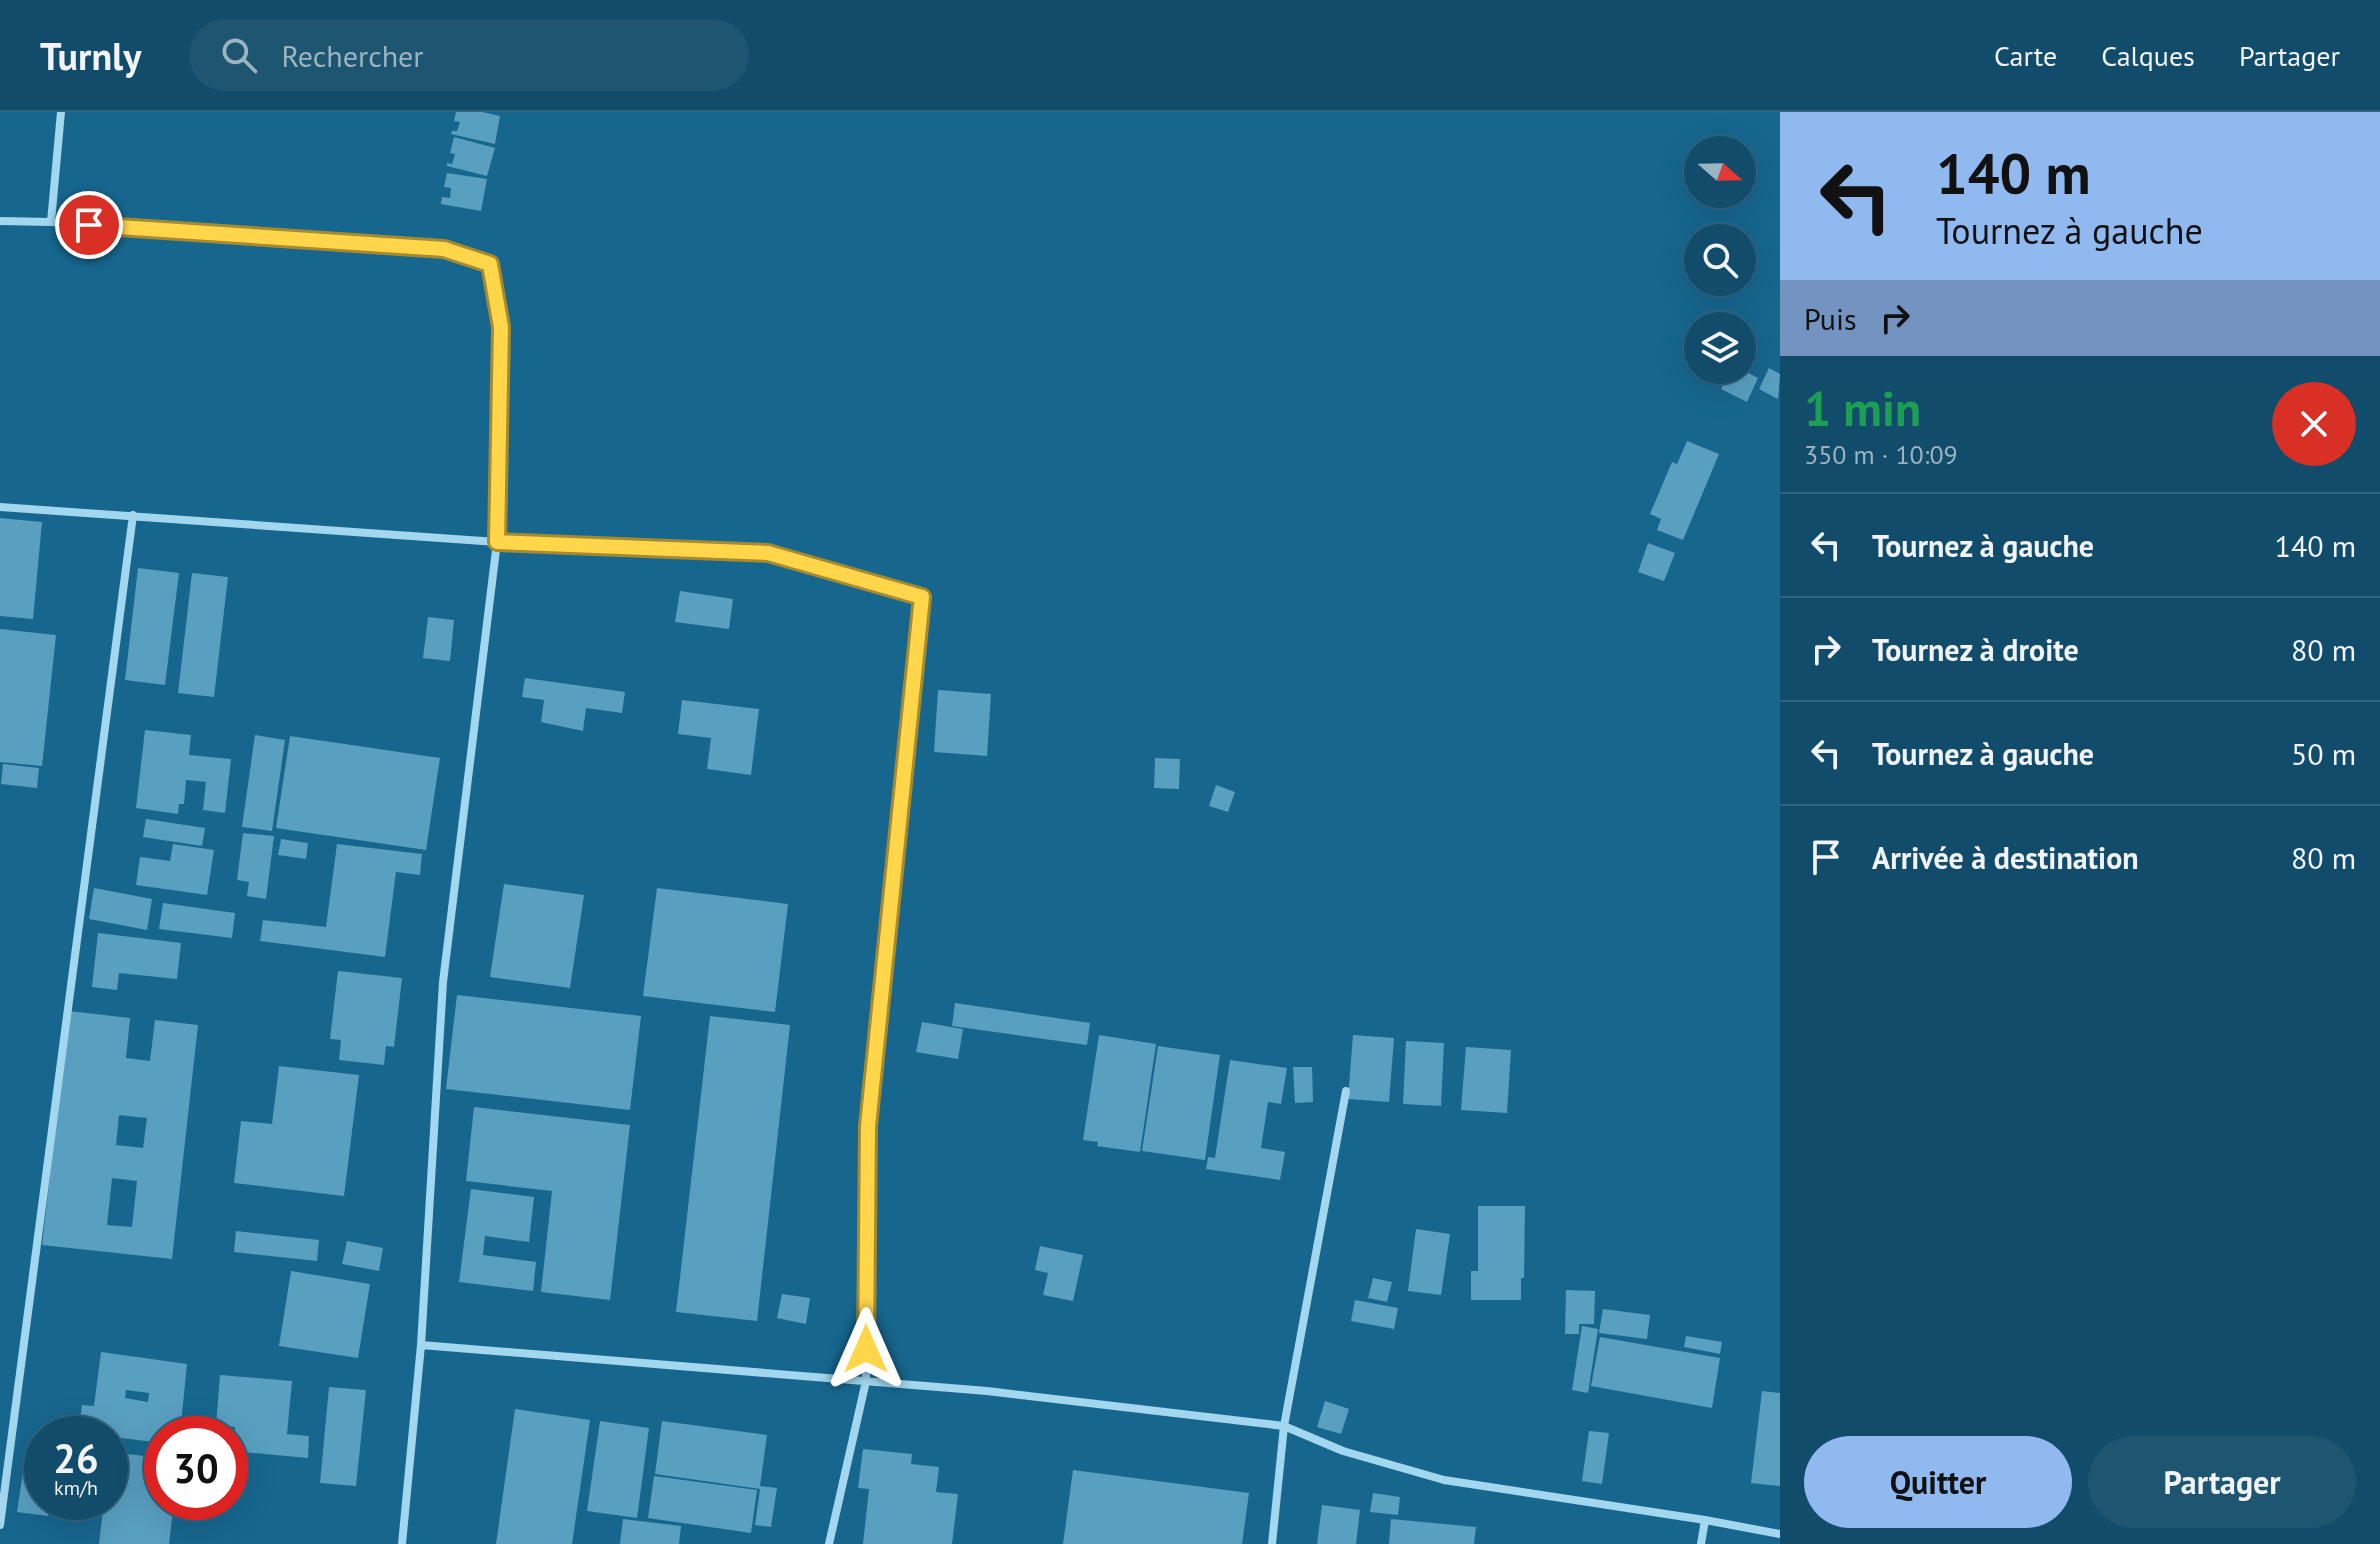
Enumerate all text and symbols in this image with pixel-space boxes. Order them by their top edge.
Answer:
search box [189,19,749,91]
text: Turnly [40,31,141,80]
icon: search [217,33,261,77]
text: Rechercher [281,36,424,75]
text: Carte [1994,37,2057,74]
text: Calques [2101,37,2195,74]
text: Partager [2239,37,2340,74]
north arrow [1684,136,1756,208]
map controls [1684,136,1756,384]
text: 140 m [1936,137,2091,209]
icon: left [1804,144,1908,248]
pin [55,191,123,259]
icon: arrive [67,203,111,247]
text: Tournez à gauche [1936,207,2203,254]
button: search [1684,224,1756,296]
icon: right [1873,296,1917,340]
text: Puis [1804,299,1857,338]
button: layers [1684,312,1756,384]
text: 1 min [1804,377,1921,439]
button: close [2272,382,2356,466]
text: 350 m · 10:09 [1804,438,1958,471]
icon: left [1804,523,1848,567]
text: Tournez à gauche [1872,526,2094,565]
text: 140 m [2275,526,2356,565]
icon: right [1804,627,1848,671]
text: Tournez à droite [1872,630,2079,669]
text: 80 m [2291,630,2356,669]
icon: left [1804,731,1848,775]
text: Tournez à gauche [1872,734,2094,773]
text: 50 m [2291,734,2356,773]
icon: arrive [1804,835,1848,879]
text: Arrivée à destination [1872,838,2139,877]
text: 80 m [2291,838,2356,877]
position arrow [824,1307,908,1391]
speed limit sign: 30 [144,1416,248,1520]
text: 26 [53,1432,99,1484]
button: Quitter [1804,1436,2072,1528]
button: Partager [2088,1436,2356,1528]
text: km/h [54,1475,98,1501]

